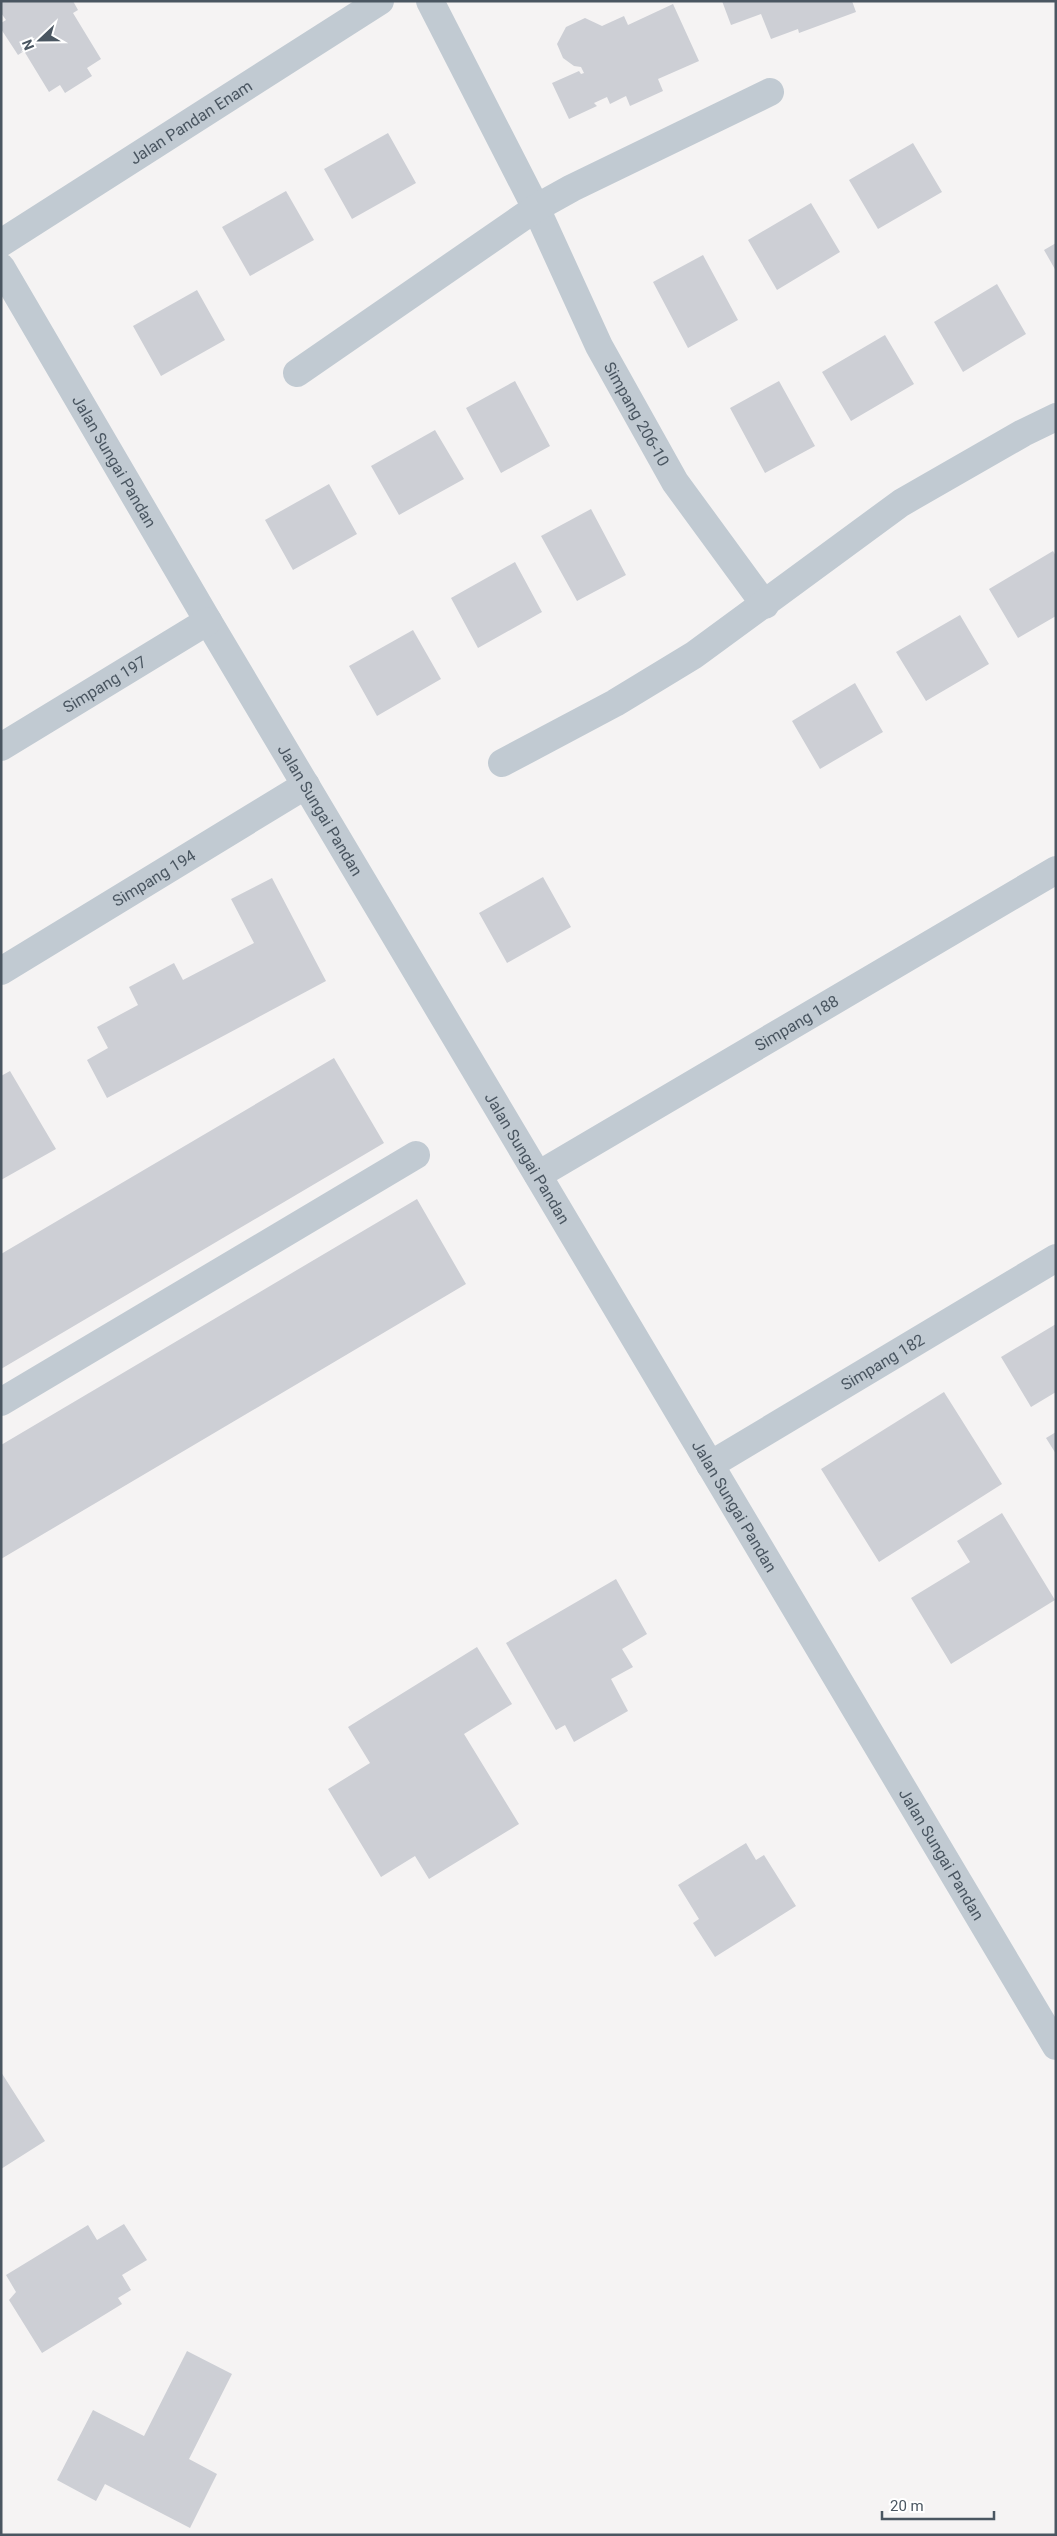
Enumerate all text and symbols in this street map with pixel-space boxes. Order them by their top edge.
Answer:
north arrow [15,15,65,65]
text: N [19,37,37,52]
street label: Jalan Pandan Enam [126,76,255,168]
street label: Simpang 206-10 [600,358,674,469]
street label: Jalan Sungai Pandan [69,392,161,531]
street label: Simpang 197 [59,652,149,717]
street label: Jalan Sungai Pandan [274,741,367,879]
street label: Simpang 194 [109,845,199,910]
street label: Simpang 188 [751,991,842,1055]
street label: Jalan Sungai Pandan [481,1089,574,1227]
street label: Simpang 182 [837,1330,928,1394]
street label: Jalan Sungai Pandan [688,1437,781,1575]
street label: Jalan Sungai Pandan [895,1785,988,1923]
scale bar [882,2488,994,2520]
text: 20 m [890,2497,924,2515]

